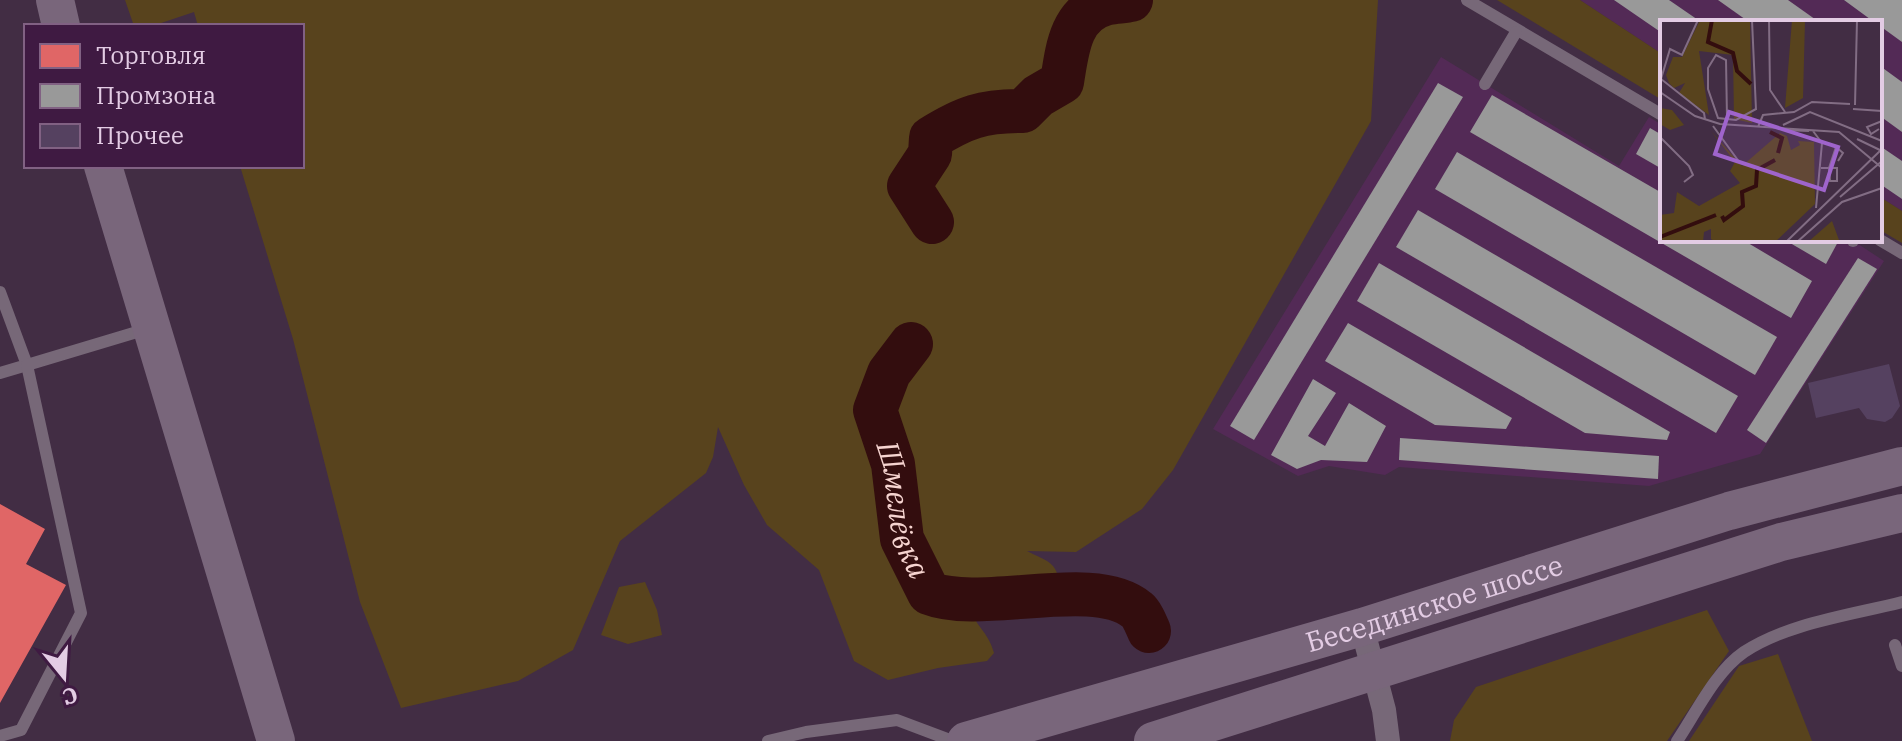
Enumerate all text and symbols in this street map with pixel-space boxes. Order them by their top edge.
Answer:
inset map [1660,20,1882,242]
legend [24,24,304,168]
text: Торговля [96,39,206,71]
text: Промзона [96,79,216,111]
text: Прочее [96,119,184,151]
water label: Шмелёвка [868,435,940,585]
street label: Бесединское шоссе [1301,546,1567,660]
north arrow [24,637,104,717]
text: С [59,680,82,713]

